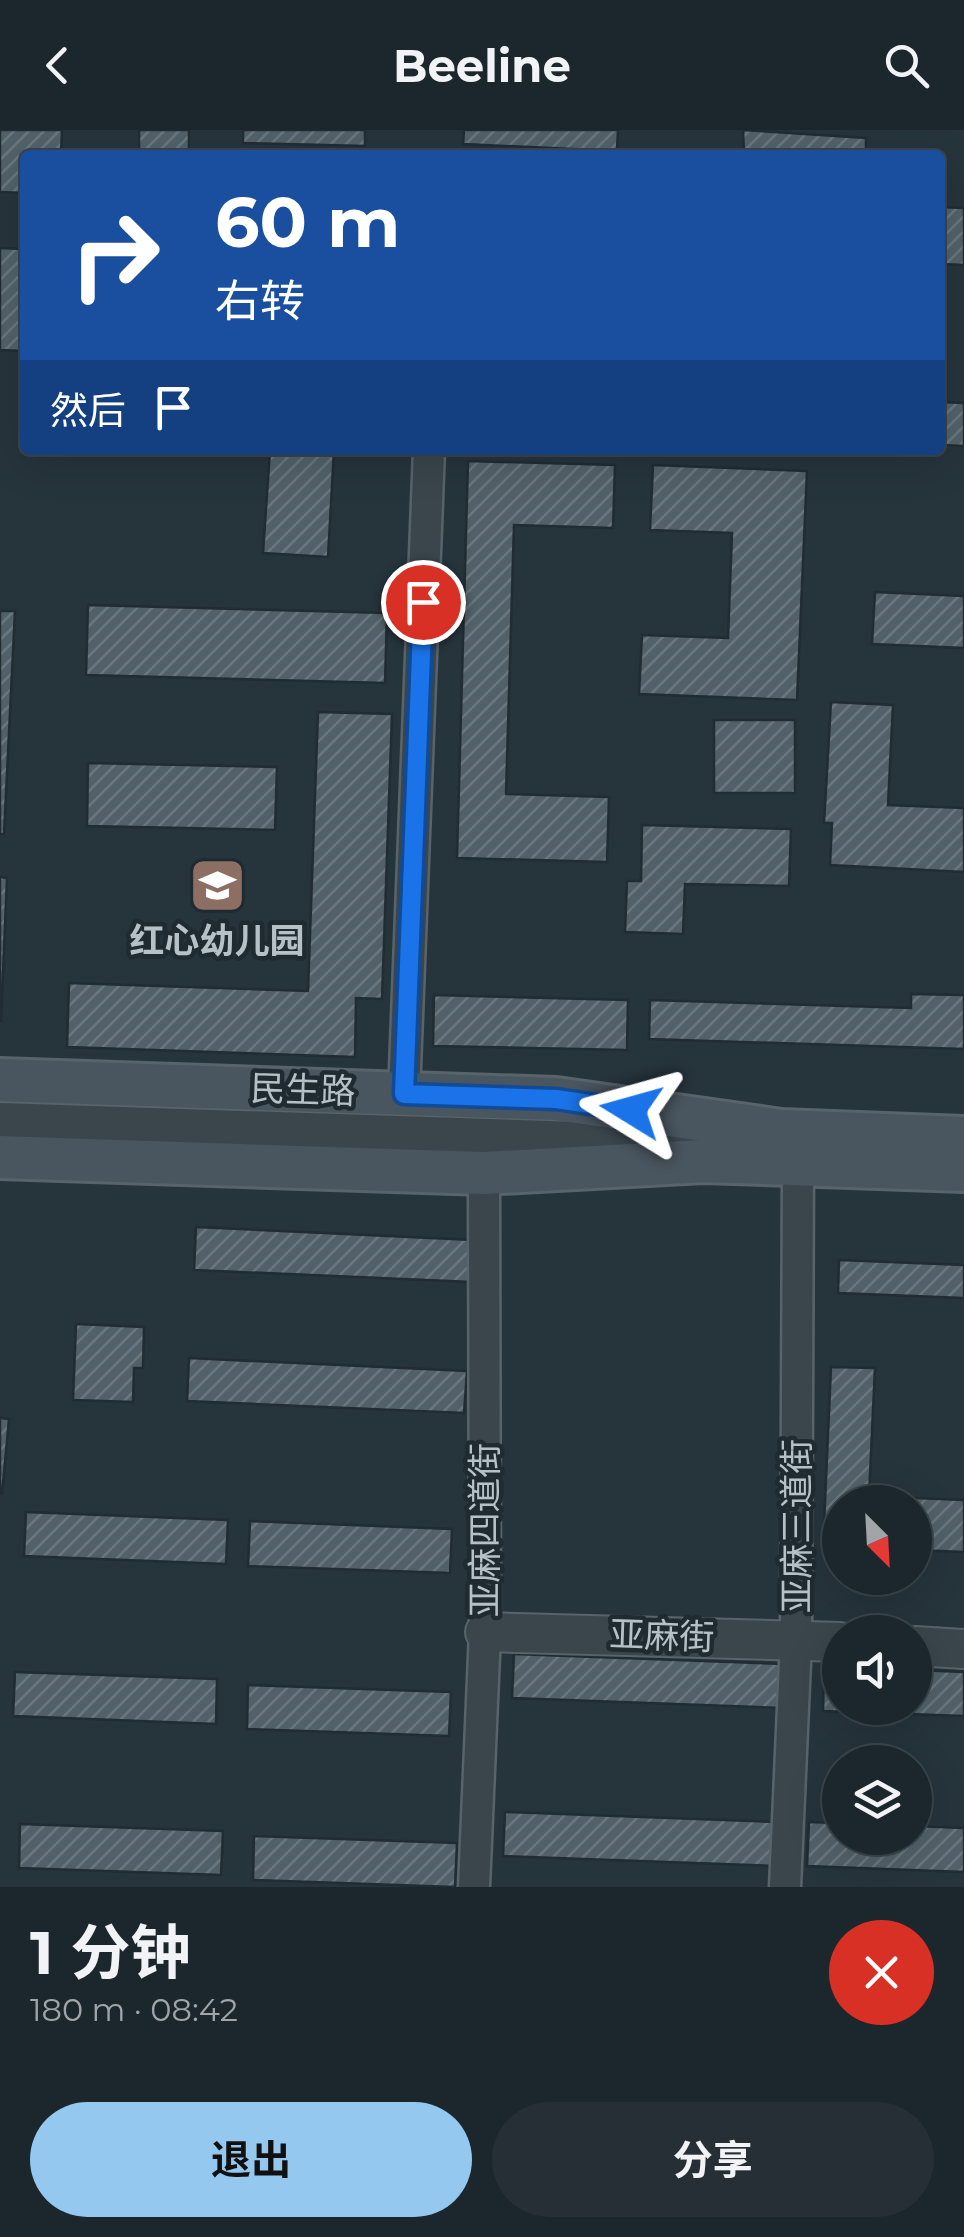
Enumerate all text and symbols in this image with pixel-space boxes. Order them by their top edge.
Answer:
icon: back [30,38,85,93]
text: Beeline [393,38,571,93]
icon: search [879,38,934,93]
text: 60 m [215,179,400,265]
icon: right [50,190,180,320]
text: 右转 [215,273,305,328]
icon: arrive [146,380,201,435]
text: 然后 [50,387,126,434]
pin [381,560,466,645]
icon: arrive [396,575,451,630]
school or university icon: 红心幼儿园 [187,855,247,915]
place label: 红心幼儿园 [129,919,305,962]
position arrow [579,1058,683,1162]
street label: 民生路 [250,1066,356,1113]
street label: 亚麻三道街 [775,1438,818,1614]
street label: 亚麻四道街 [463,1442,506,1618]
north arrow [822,1485,932,1595]
map controls [822,1485,932,1855]
street label: 亚麻街 [609,1612,715,1659]
button: sound [822,1615,932,1725]
button: layers [822,1745,932,1855]
text: 1 分钟 [30,1916,191,1989]
button: close [829,1920,934,2025]
text: 180 m · 08:42 [30,1990,238,2029]
button: 退出 [30,2102,472,2217]
button: 分享 [492,2102,934,2217]

